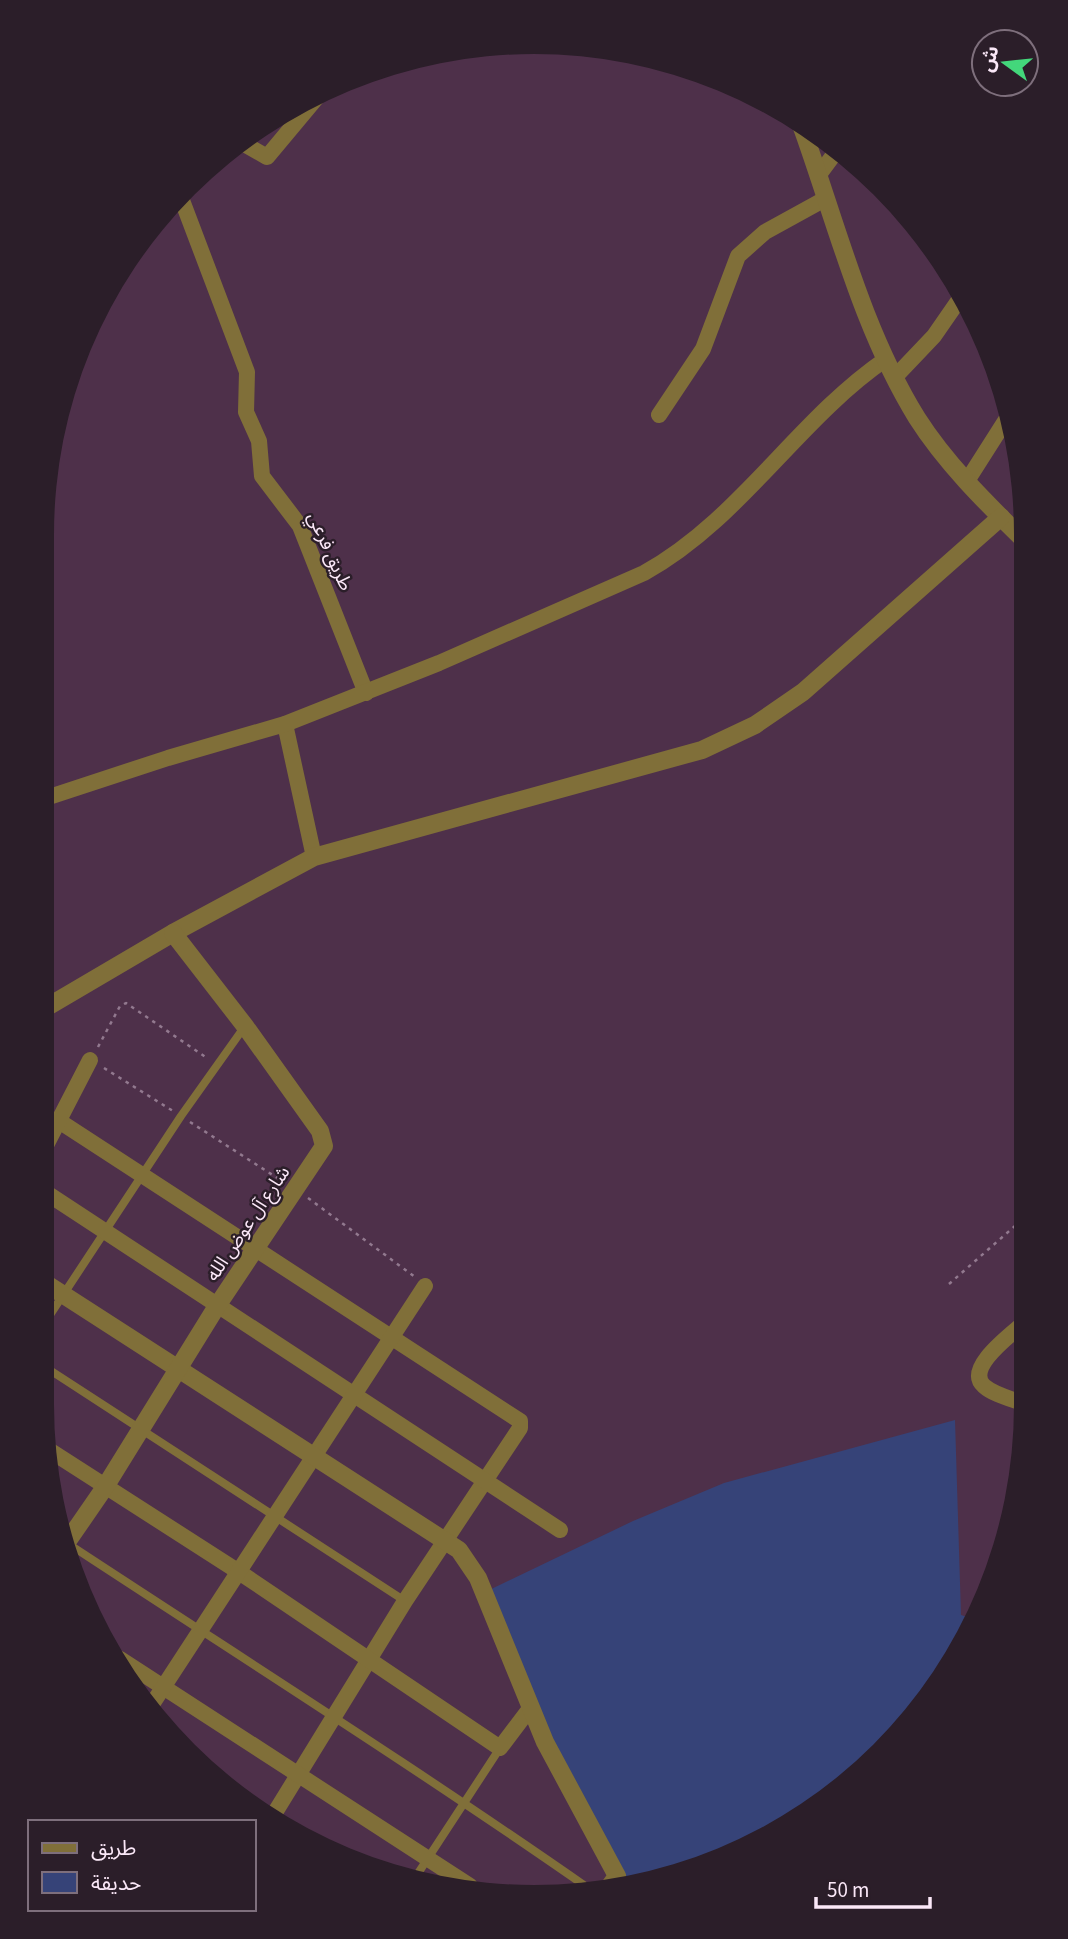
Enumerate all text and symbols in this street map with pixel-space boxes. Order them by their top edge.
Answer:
north arrow [970,28,1040,98]
text: ش [974,43,1006,75]
street label: طريق فرعي [300,508,359,596]
street label: شارع آل عوض الله [200,1161,297,1287]
legend [28,1820,256,1911]
text: طريق [91,1833,136,1863]
scale bar [816,1866,930,1910]
text: حديقة [91,1868,141,1898]
text: 50 m [827,1875,869,1905]

